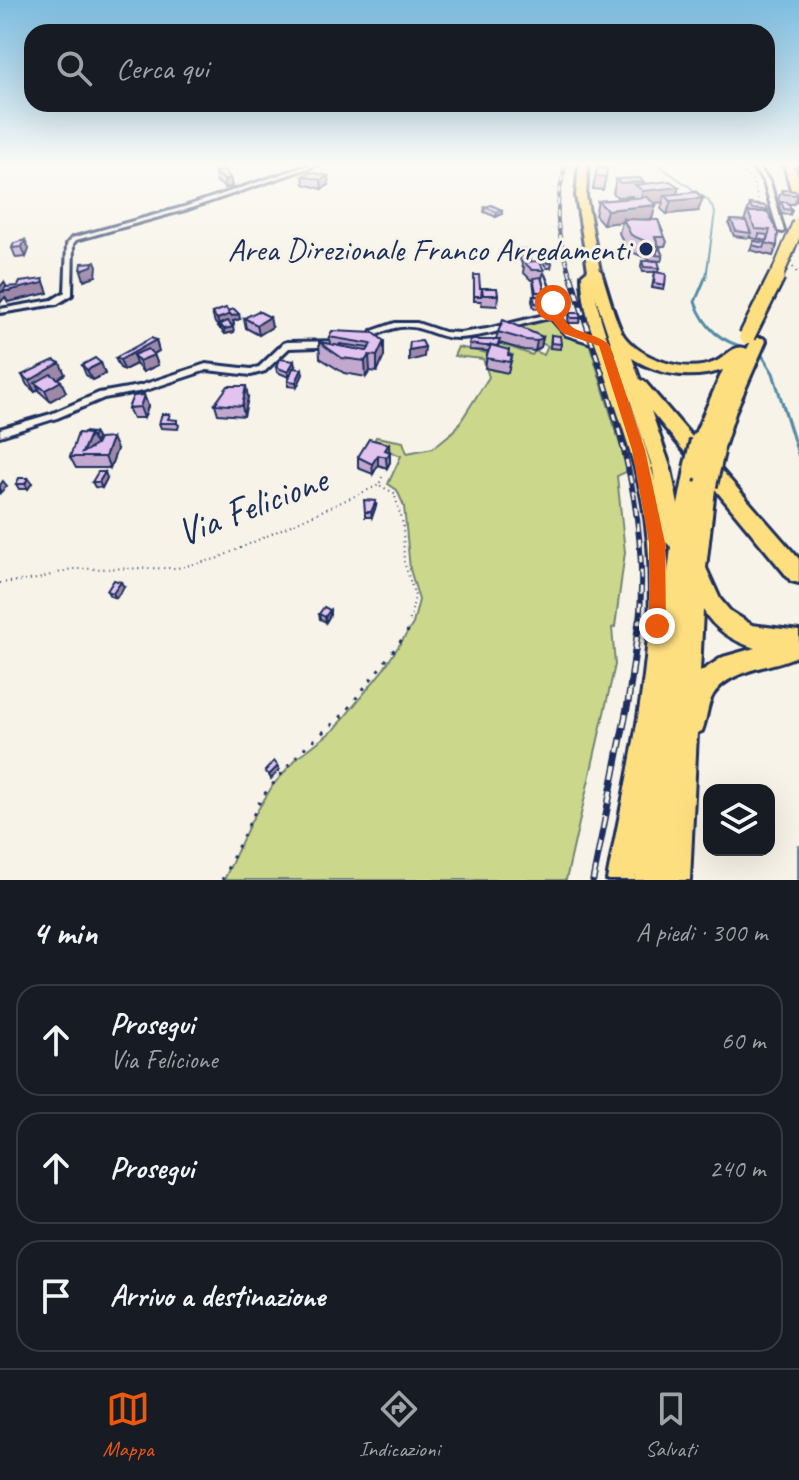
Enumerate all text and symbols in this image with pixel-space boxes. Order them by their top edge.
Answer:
search box [24,24,775,112]
icon: search [52,46,96,90]
text: Cerca qui [116,49,209,87]
place label: Area Direzionale Franco Arredamenti [228,229,634,270]
marker: Area Direzionale Franco Arredamenti [637,240,655,258]
route start [535,285,571,321]
street label: Via Felicione [170,455,336,556]
route end [639,608,675,644]
map controls [703,784,775,856]
button: layers [703,784,775,856]
text: 4 min [32,911,97,954]
text: A piedi · 300 m [636,916,767,949]
text: Prosegui [110,1005,194,1043]
icon: ahead [34,1018,78,1062]
text: 60 m [721,1024,765,1057]
text: Via Felicione [110,1043,217,1076]
icon: ahead [34,1146,78,1190]
text: Prosegui [110,1149,194,1187]
text: 240 m [709,1152,765,1185]
icon: arrive [34,1274,78,1318]
text: Arrivo a destinazione [110,1277,325,1315]
tab: Mappa [103,1387,154,1463]
tab: Indicazioni [359,1387,440,1463]
tab: Salvati [645,1387,696,1463]

